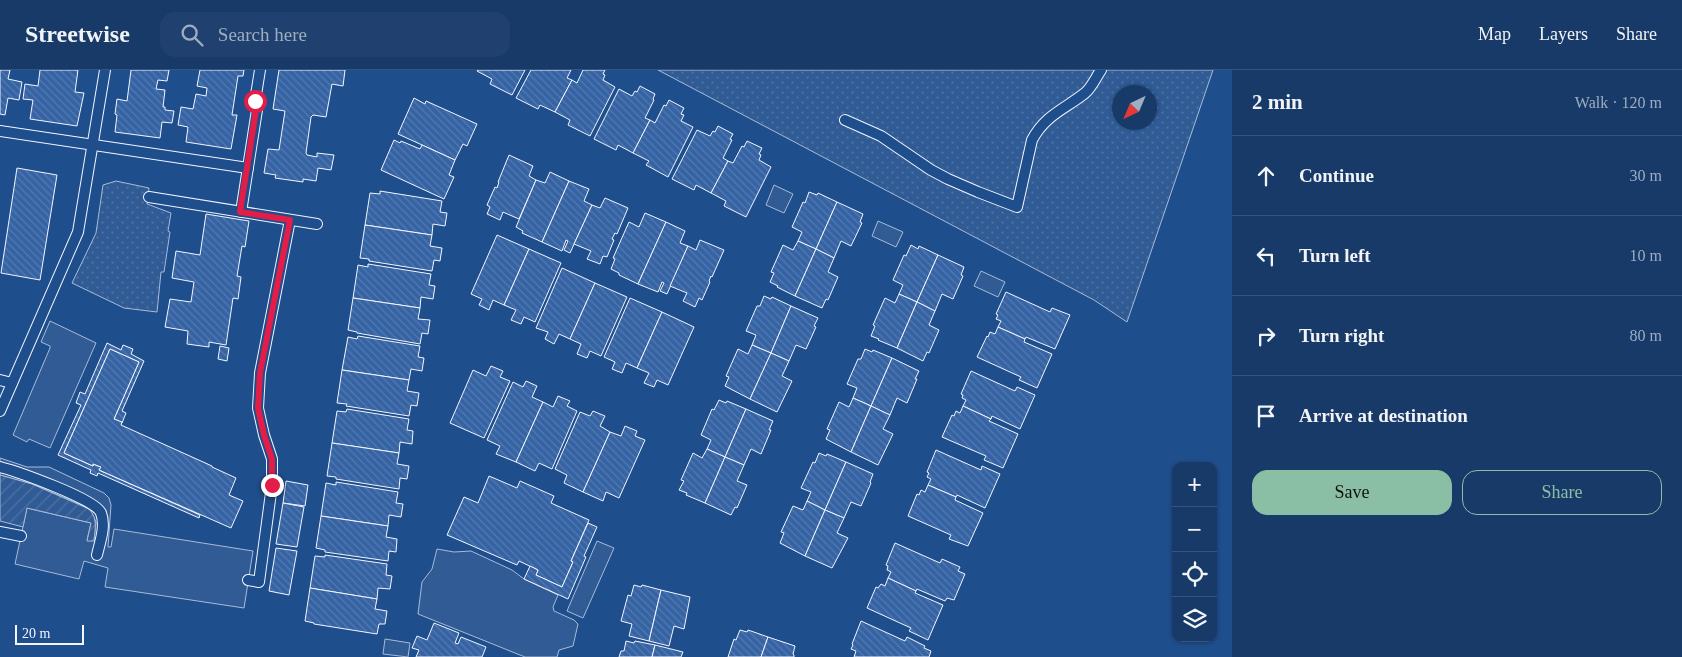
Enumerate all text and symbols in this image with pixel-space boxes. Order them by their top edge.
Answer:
search box [160,12,510,57]
text: Streetwise [25,21,130,47]
icon: search [178,21,206,49]
text: Search here [218,24,307,45]
text: Map [1478,24,1511,44]
text: Layers [1539,24,1588,44]
text: Share [1616,24,1657,44]
north arrow [1112,85,1157,130]
route start [244,90,267,113]
text: 2 min [1252,90,1303,114]
text: Walk · 120 m [1575,94,1662,111]
icon: ahead [1252,162,1280,190]
text: Continue [1299,165,1374,186]
text: 30 m [1630,167,1662,184]
icon: left [1252,242,1280,270]
text: Turn left [1299,245,1371,266]
text: 10 m [1630,247,1662,264]
icon: right [1252,322,1280,350]
text: Turn right [1299,325,1384,346]
text: 80 m [1630,327,1662,344]
icon: arrive [1252,402,1280,430]
text: Arrive at destination [1299,405,1468,426]
map controls [1172,462,1217,642]
button: + [1172,462,1217,507]
button: Save [1252,470,1452,515]
button: Share [1462,470,1662,515]
route end [261,474,284,497]
button: − [1172,507,1217,552]
button: locate [1172,552,1217,597]
button: layers [1172,597,1217,642]
scale bar [15,622,84,645]
text: 20 m [22,626,50,641]

